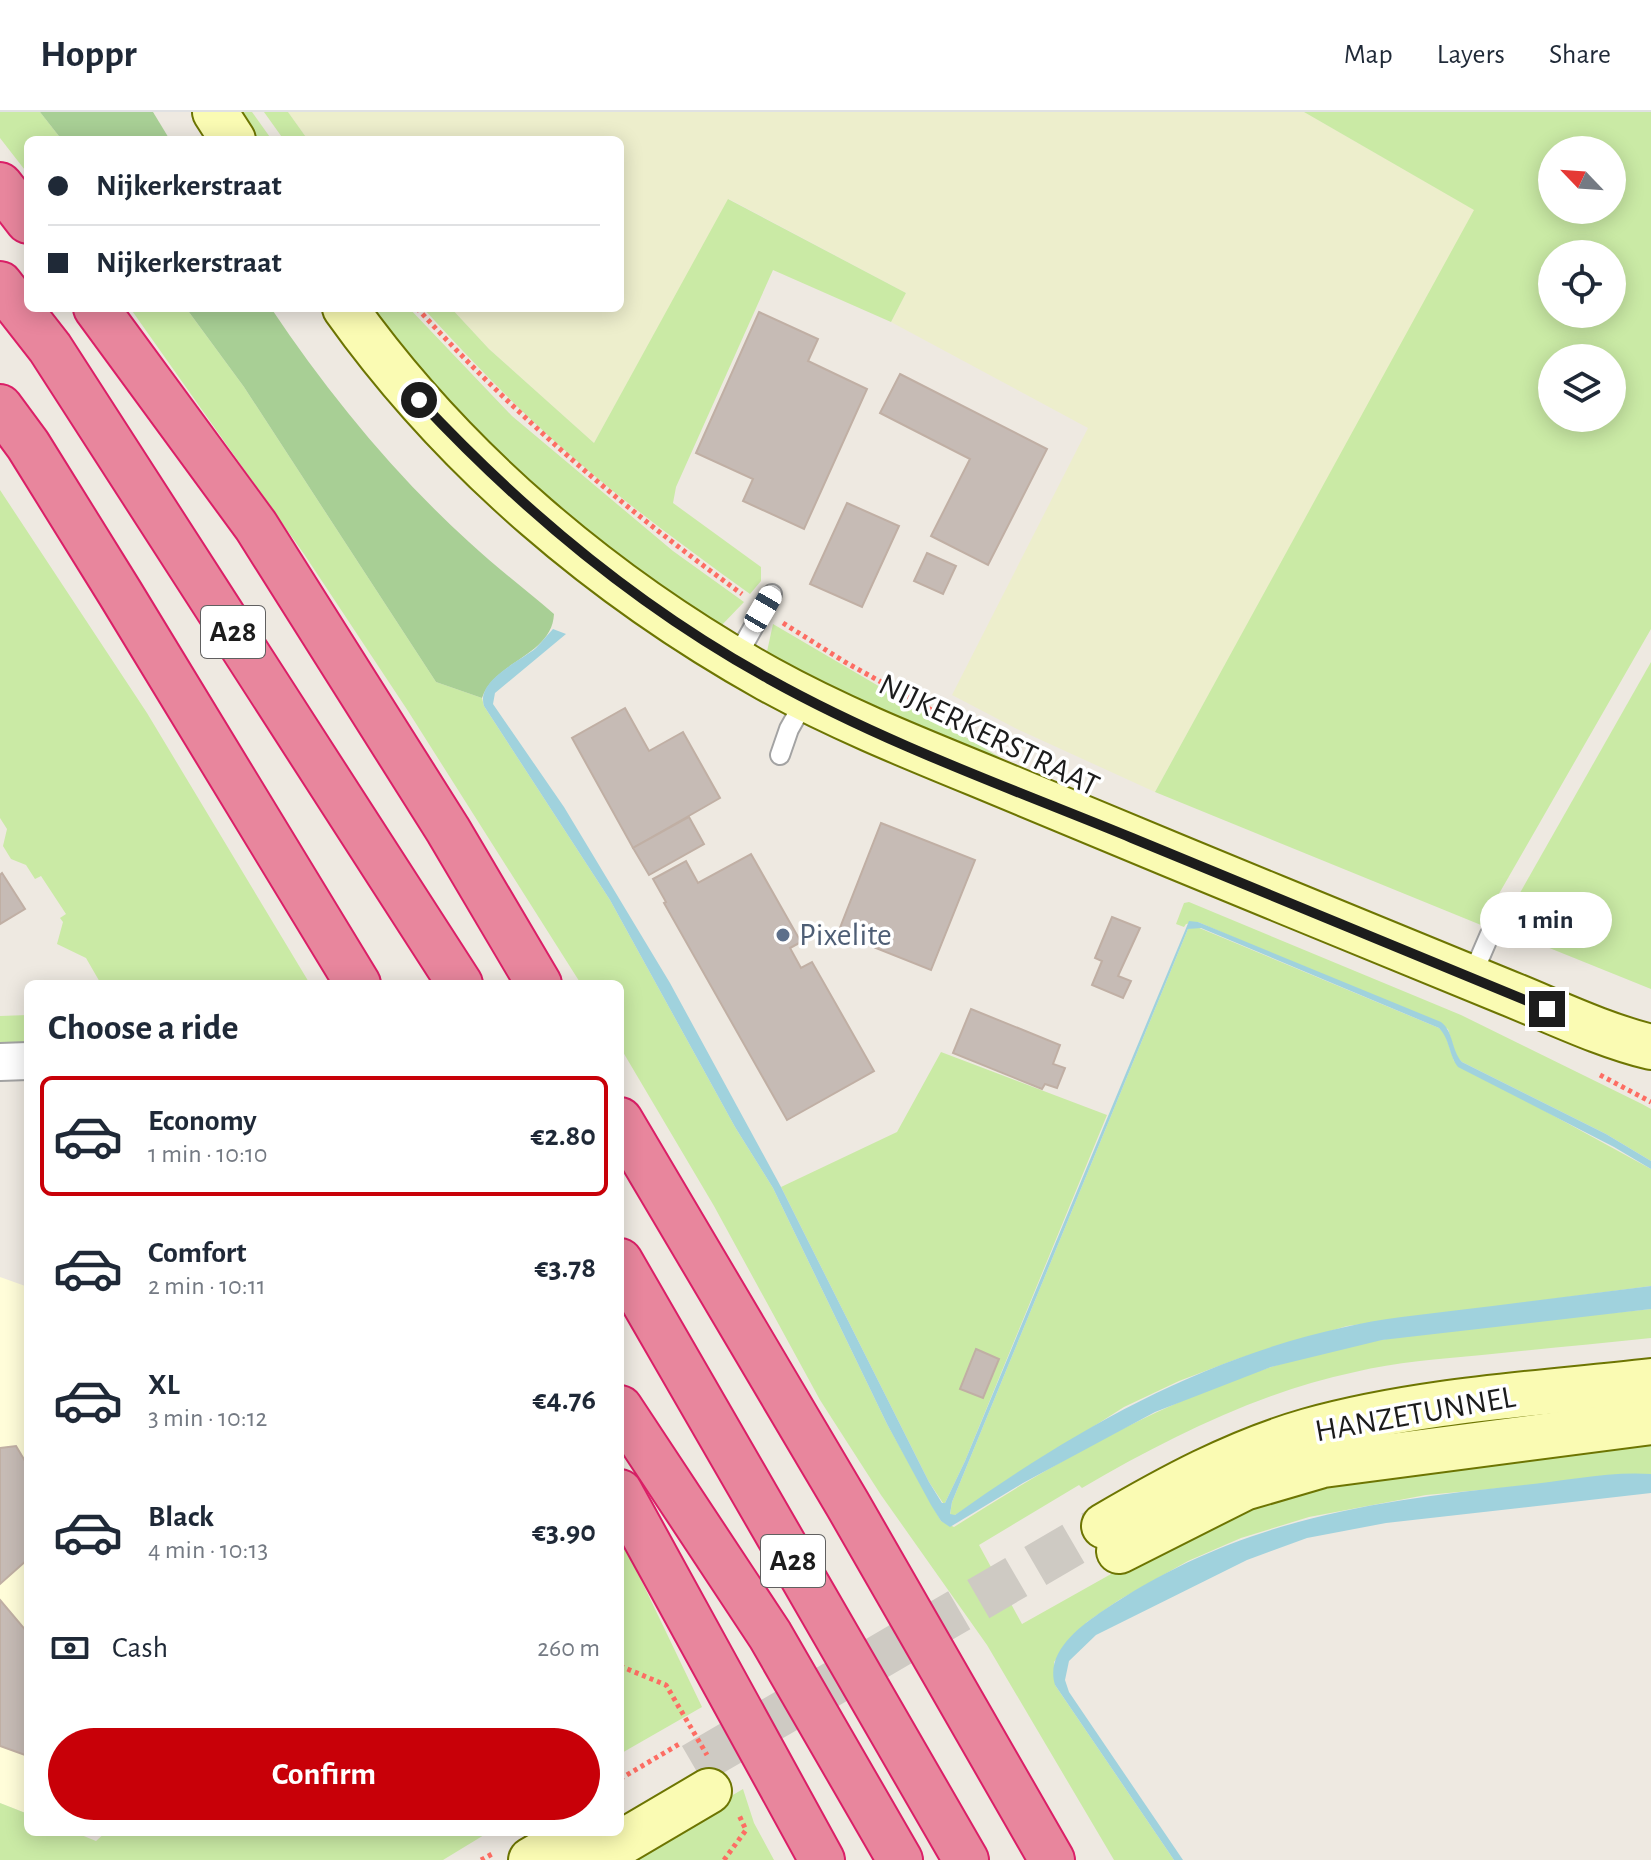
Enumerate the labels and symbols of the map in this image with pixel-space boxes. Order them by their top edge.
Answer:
north arrow [1538,136,1626,224]
route start [401,382,437,418]
car [741,582,785,636]
road number: A28 [201,606,265,658]
street label: NIJKERKERSTRAAT [874,668,1104,802]
callout: 1 min [1481,893,1613,949]
place label: Pixelite [799,919,892,951]
marker: Pixelite [774,926,792,944]
route end [1529,991,1565,1027]
street label: HANZETUNNEL [1312,1381,1518,1447]
road number: A28 [761,1535,825,1587]

